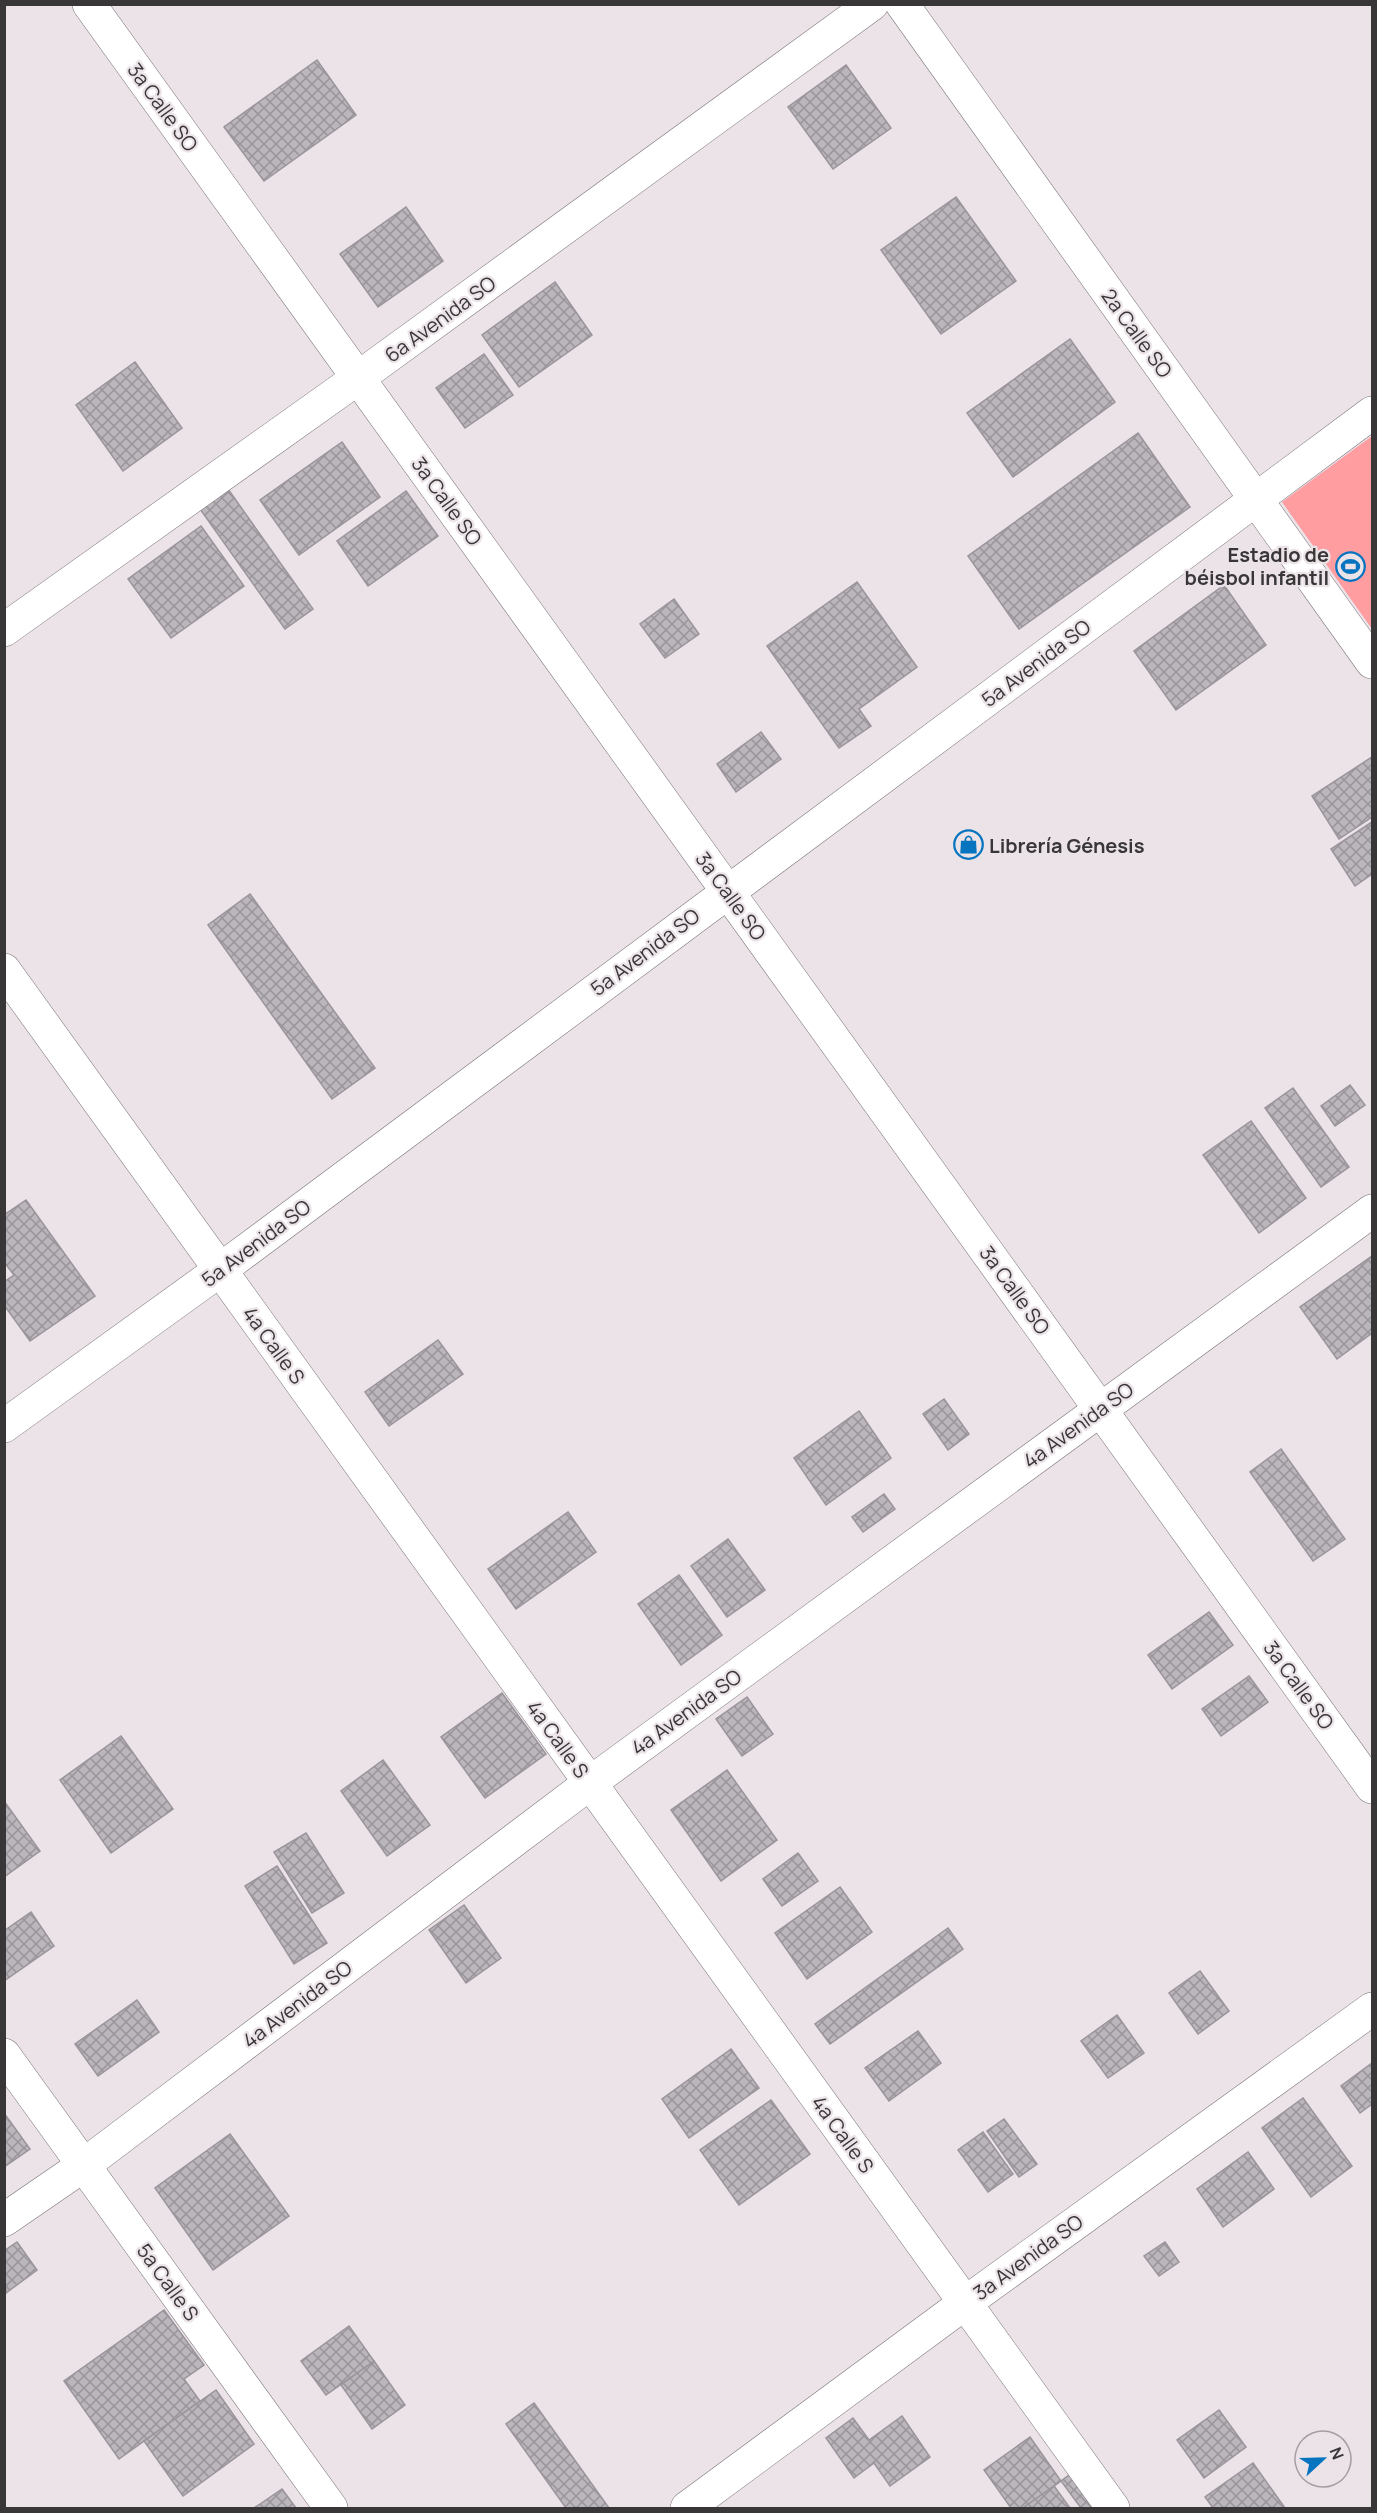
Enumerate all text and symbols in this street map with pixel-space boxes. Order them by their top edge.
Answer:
street label: 3a Calle SO [122,57,204,157]
street label: 6a Avenida SO [379,270,501,368]
street label: 2a Calle SO [1096,283,1178,383]
street label: 3a Calle SO [406,451,488,551]
place label: Estadio de béisbol infantil [1185,541,1329,591]
sports icon: Estadio de béisbol infantil [1334,550,1366,582]
street label: 5a Avenida SO [976,613,1096,713]
shop icon: Librería Génesis [952,829,984,861]
place label: Librería Génesis [989,832,1145,859]
street label: 3a Calle SO [690,846,772,946]
street label: 5a Avenida SO [585,902,705,1002]
street label: 5a Avenida SO [196,1193,316,1293]
street label: 3a Calle SO [974,1240,1056,1340]
street label: 4a Calle S [237,1301,311,1389]
street label: 4a Avenida SO [1017,1376,1139,1474]
street label: 3a Calle SO [1258,1635,1340,1735]
street label: 4a Avenida SO [625,1663,747,1761]
street label: 4a Calle S [521,1695,595,1783]
street label: 4a Avenida SO [237,1954,357,2054]
street label: 4a Calle S [806,2090,880,2178]
street label: 3a Avenida SO [968,2208,1088,2306]
street label: 5a Calle S [131,2238,205,2326]
north arrow [1293,2429,1353,2489]
text: N [1325,2444,1349,2463]

